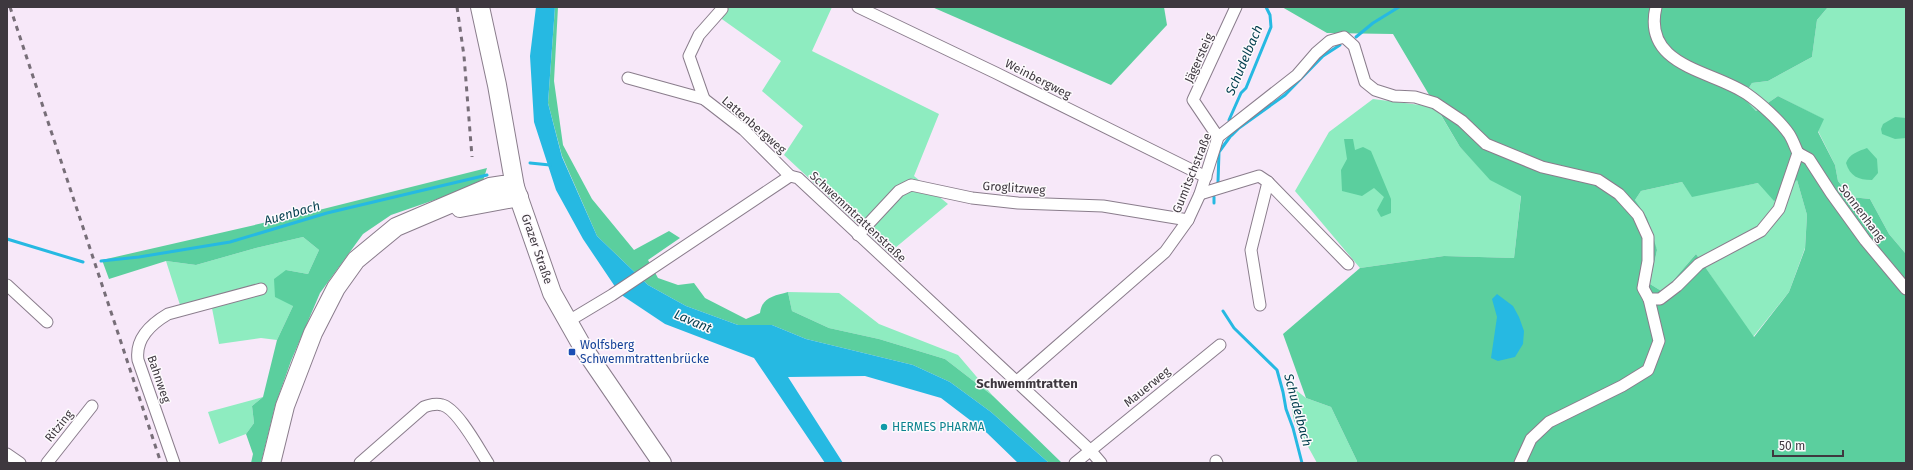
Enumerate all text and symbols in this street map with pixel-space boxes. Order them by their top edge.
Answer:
water label: Schudelbach [1222,23,1266,98]
street label: Jägersteig [1182,30,1216,85]
street label: Weinbergweg [1003,56,1074,102]
street label: Lattenbergweg [719,93,789,157]
street label: Gumitschstraße [1170,131,1214,215]
street label: Schwemmtrattenstraße [807,169,909,265]
street label: Groglitzweg [982,179,1047,197]
street label: Sonnenhang [1836,182,1889,245]
water label: Auenbach [261,198,322,228]
street label: Grazer Straße [518,212,556,286]
water label: Lavant [672,306,714,336]
place label: Wolfsberg Schwemmtrattenbrücke [580,338,709,366]
marker: Wolfsberg Schwemmtrattenbrücke [567,347,577,357]
street label: Bahnweg [144,353,174,405]
street label: Mauerweg [1121,364,1174,410]
water label: Schudelbach [1281,371,1315,448]
district label: Schwemmtratten [976,376,1078,391]
street label: Ritzing [42,407,77,445]
place label: HERMES PHARMA [892,420,985,434]
marker: HERMES PHARMA [879,422,889,432]
scale bar [1773,432,1843,458]
text: 50 m [1779,439,1805,453]

